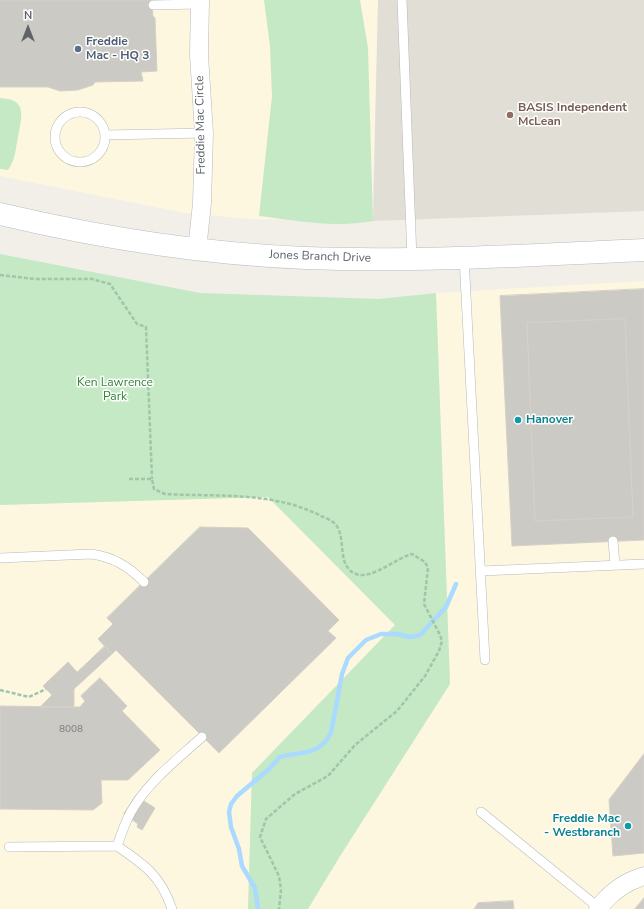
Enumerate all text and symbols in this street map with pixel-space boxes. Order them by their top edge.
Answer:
north arrow [8,8,48,48]
text: N [24,8,32,23]
place label: Freddie Mac - HQ 3 [86,35,149,63]
marker: Freddie Mac - HQ 3 [73,44,83,54]
street label: Freddie Mac Circle [193,75,209,175]
place label: BASIS Independent McLean [518,101,627,129]
marker: BASIS Independent McLean [505,110,515,120]
street label: Jones Branch Drive [269,248,371,266]
park label: Ken Lawrence Park [77,376,153,404]
place label: Hanover [526,413,573,427]
marker: Hanover [513,415,523,425]
house number: 8008 [59,724,83,736]
place label: Freddie Mac - Westbranch [544,812,620,840]
marker: Freddie Mac - Westbranch [623,821,633,831]

